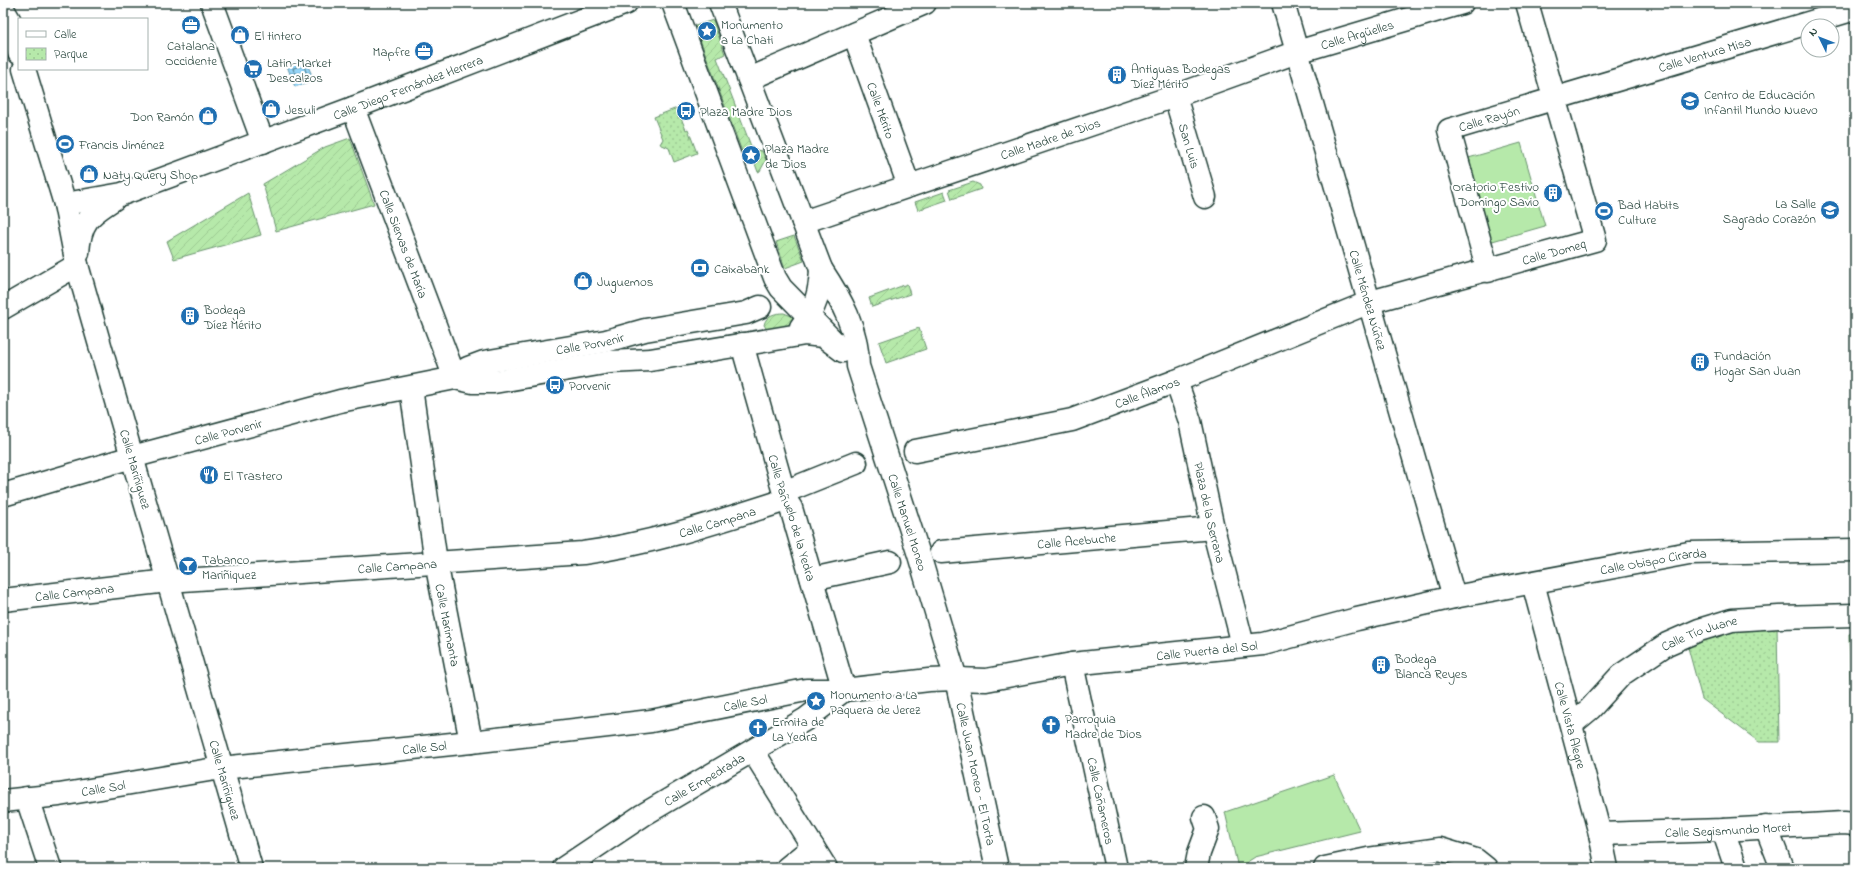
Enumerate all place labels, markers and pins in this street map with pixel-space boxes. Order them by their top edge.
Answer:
office icon: Catalana Occidente [180,14,202,36]
place label: Monumento a La Chati [721,16,783,50]
place icon: Monumento a La Chati [696,20,718,42]
shop icon: El tintero [229,24,251,46]
place label: El tintero [254,27,302,46]
place label: Catalana Occidente [165,37,217,71]
office icon: Mapfre [413,40,435,62]
place label: Mapfre [373,43,410,62]
place label: Latin-Market Descalzos [266,54,332,88]
supermarket icon: Latin-Market Descalzos [242,58,264,80]
place label: Antiguas Bodegas Díez Mérito [1130,60,1231,94]
building icon: Antiguas Bodegas Díez Mérito [1106,64,1128,86]
place label: Centro de Educación Infantil Mundo Nuevo [1704,86,1818,120]
school or university icon: Centro de Educación Infantil Mundo Nuevo [1679,90,1701,112]
shop icon: Jesuli [260,98,282,120]
bus stop icon: Plaza Madre Dios [675,100,697,122]
place label: Jesuli [285,101,316,120]
place label: Plaza Madre Dios [700,103,793,122]
shop icon: Don Ramón [197,105,219,127]
place label: Don Ramón [130,108,194,127]
sports icon: Francis Jiménez [54,133,76,155]
place label: Francis Jiménez [78,136,165,155]
place label: Plaza Madre de Dios [765,140,829,174]
place icon: Plaza Madre de Dios [740,144,762,166]
shop icon: Naty Query Shop [78,163,100,185]
place label: Naty Query Shop [103,166,198,186]
place label: Oratorio Festivo Domingo Savio [1453,178,1539,213]
building icon: Oratorio Festivo Domingo Savio [1542,182,1564,204]
place label: La Salle Sagrado Corazón [1723,195,1816,230]
place label: Bad Habits Culture [1617,196,1679,230]
school or university icon: La Salle Sagrado Corazón [1819,199,1841,221]
sports icon: Bad Habits Culture [1593,200,1615,222]
bank icon: Caixabank [689,257,711,279]
place label: Caixabank [714,260,770,279]
shop icon: Juguemos [572,270,594,292]
place label: Juguemos [597,273,654,293]
place label: Bodega Díez Mérito [203,301,262,335]
building icon: Bodega Díez Mérito [179,305,201,327]
place label: Fundación Hogar San Juan [1713,347,1801,382]
building icon: Fundación Hogar San Juan [1689,351,1711,373]
bus stop icon: Porvenir [544,374,566,396]
place label: Porvenir [569,377,612,396]
restaurant icon: El Trastero [198,464,220,486]
place label: El Trastero [223,467,283,486]
place label: Tabanco Mariñiquez [202,551,257,585]
bar icon: Tabanco Mariñiquez [177,555,199,577]
place label: Bodega Blanca Reyes [1394,650,1468,685]
building icon: Bodega Blanca Reyes [1370,654,1392,676]
place label: Monumento a La Paquera de Jerez [830,686,921,720]
place icon: Monumento a La Paquera de Jerez [805,690,827,712]
place label: Parroquia Madre de Dios [1065,710,1142,744]
place label: Ermita de La Yedra [772,713,824,747]
church icon: Parroquia Madre de Dios [1040,714,1062,736]
church icon: Ermita de La Yedra [747,717,769,739]

